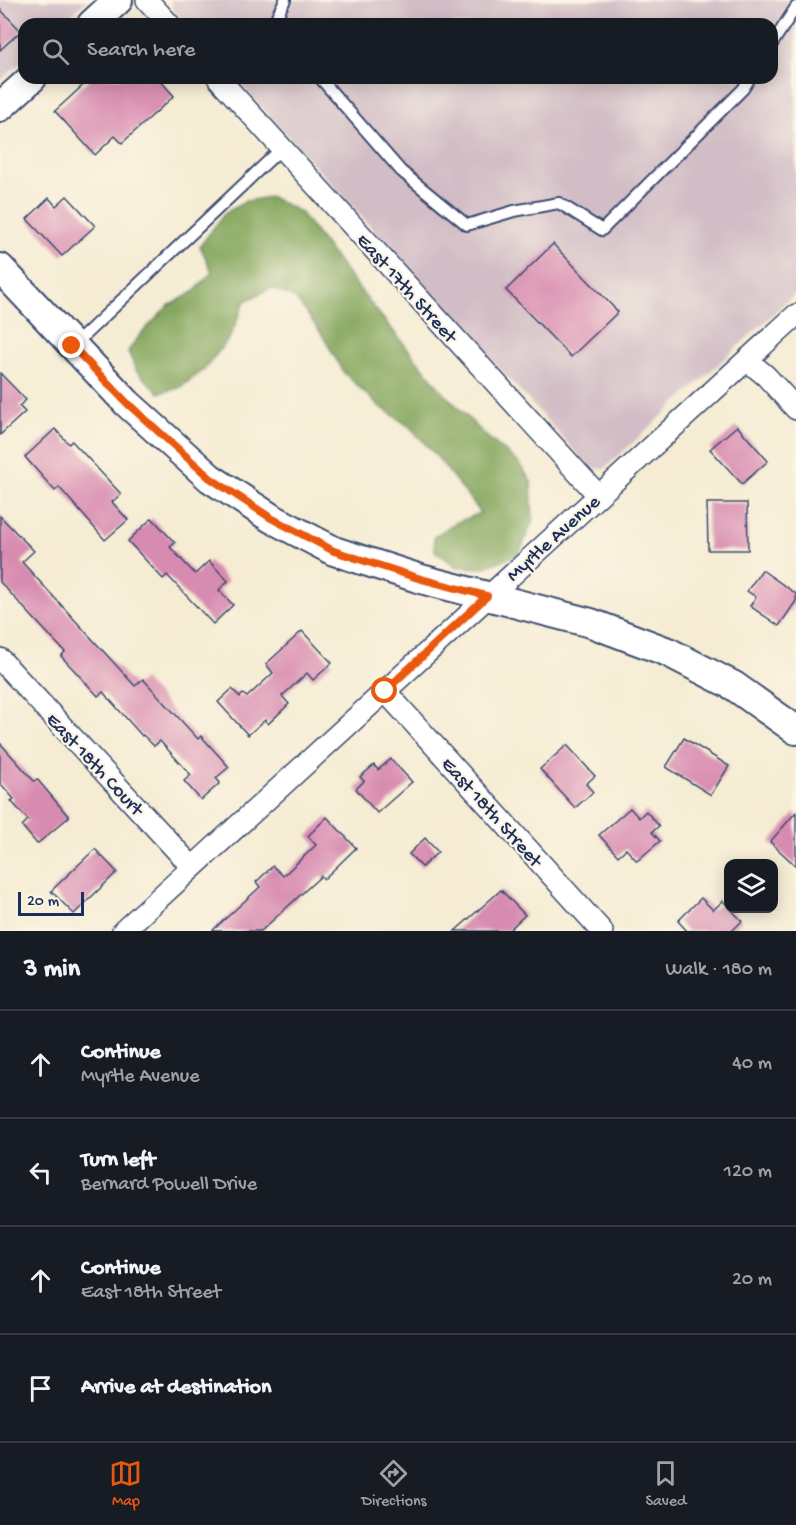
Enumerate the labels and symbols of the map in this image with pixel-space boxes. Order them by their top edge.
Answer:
street label: East 17th Street [350,230,462,350]
route end [58,332,84,358]
street label: Myrtle Avenue [503,491,607,588]
route start [371,677,397,703]
street label: East 18th Court [40,709,148,823]
street label: East 18th Street [435,754,547,874]
scale bar [18,889,84,916]

